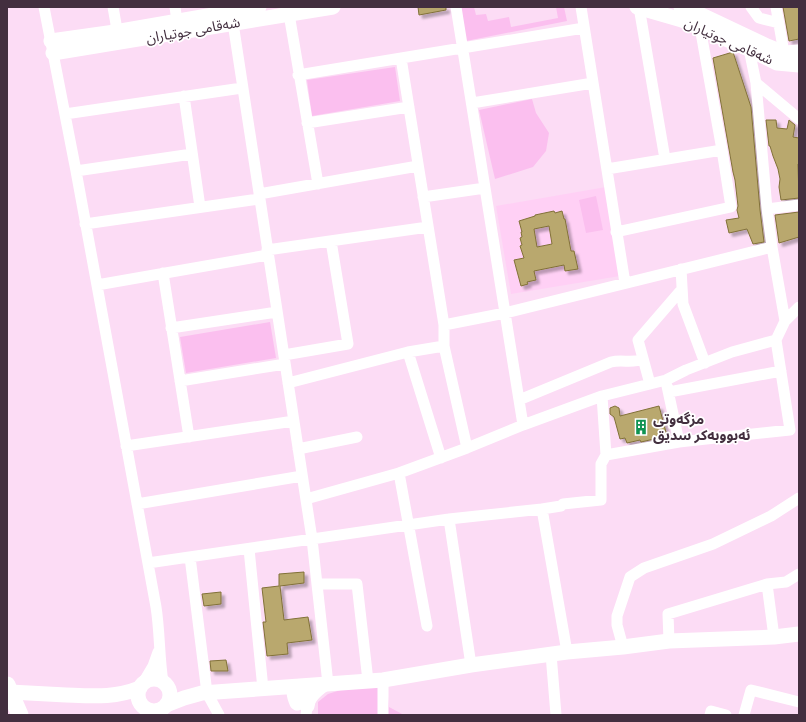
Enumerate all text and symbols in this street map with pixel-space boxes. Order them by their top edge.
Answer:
street label: شەقامی جوتیاران [145,14,241,47]
street label: شەقامی جوتیاران [682,14,776,69]
place label: مزگەوتی ئەبووبەکر سدیق [653,411,750,444]
building icon: مزگەوتی ئەبووبەکر سدیق [632,418,650,436]

